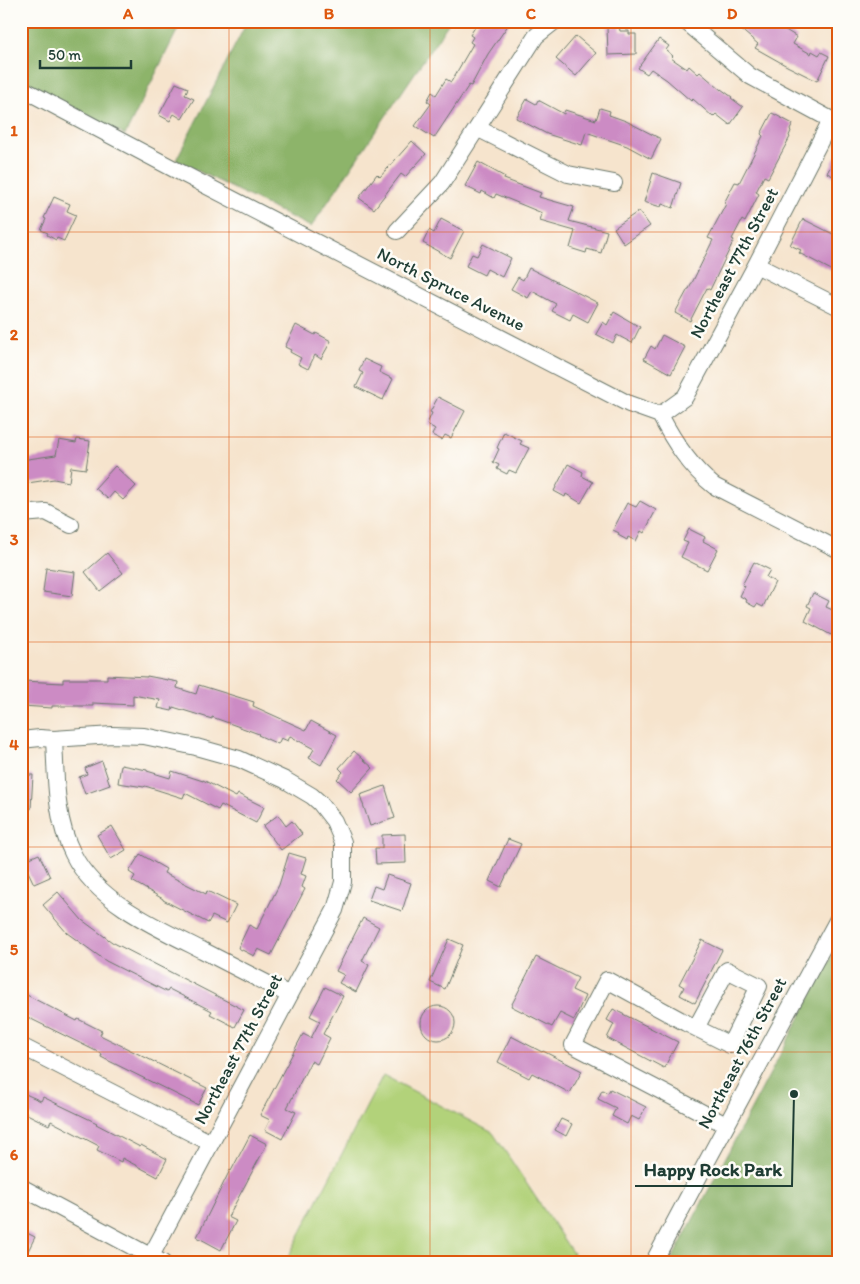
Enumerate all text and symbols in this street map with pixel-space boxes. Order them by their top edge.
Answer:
text: A [122,4,134,23]
text: B [324,4,335,23]
text: C [526,4,537,23]
text: D [727,4,738,23]
scale bar [40,38,131,70]
text: 50 m [48,46,81,64]
text: 1 [10,121,18,140]
street label: Northeast 77th Street [685,184,783,342]
street label: North Spruce Avenue [374,242,528,336]
text: 2 [10,325,19,344]
text: 3 [10,530,19,549]
text: 4 [9,735,19,754]
text: 5 [10,940,19,959]
street label: Northeast 77th Street [189,970,287,1128]
street label: Northeast 76th Street [693,973,791,1132]
text: 6 [10,1145,19,1164]
callout: Happy Rock Park [635,1152,792,1186]
text: Happy Rock Park [644,1158,782,1181]

